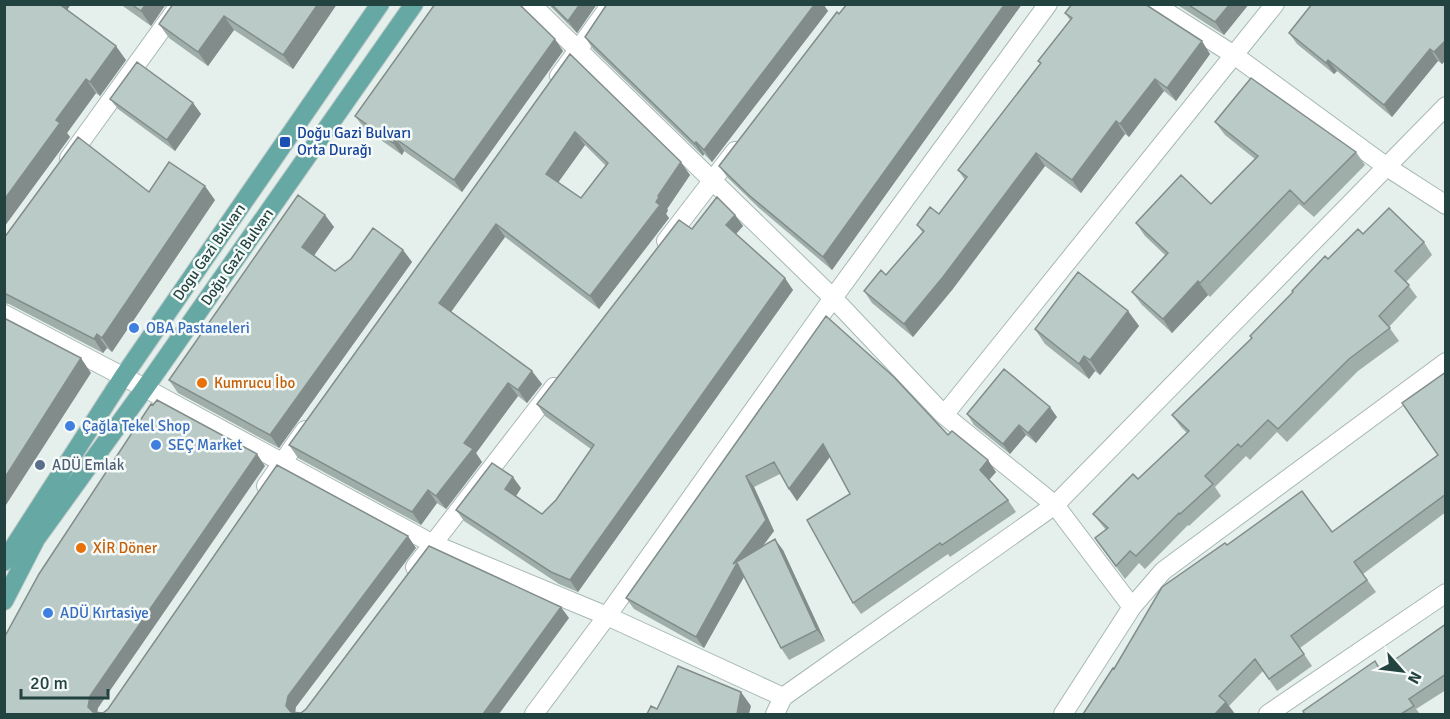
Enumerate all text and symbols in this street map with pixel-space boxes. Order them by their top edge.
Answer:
place label: Doğu Gazi Bulvarı Orta Durağı [297,124,411,159]
marker: Doğu Gazi Bulvarı Orta Durağı [278,135,292,149]
street label: Dogu Gazi Bulvarı [169,200,249,304]
street label: Doğu Gazi Bulvarı [197,205,277,309]
place label: OBA Pastaneleri [146,319,250,337]
marker: OBA Pastaneleri [127,321,141,335]
place label: Kumrucu İbo [214,374,295,392]
marker: Kumrucu İbo [195,376,209,390]
place label: Çağla Tekel Shop [82,417,190,435]
marker: Çağla Tekel Shop [63,419,77,433]
place label: SEÇ Market [168,436,242,454]
marker: SEÇ Market [149,438,163,452]
place label: ADÜ Emlak [52,456,125,474]
marker: ADÜ Emlak [33,458,47,472]
place label: XİR Döner [93,539,158,557]
marker: XİR Döner [74,541,88,555]
place label: ADÜ Kırtasiye [60,604,149,622]
marker: ADÜ Kırtasiye [41,606,55,620]
north arrow [1372,641,1432,701]
scale bar [21,662,108,700]
text: N [1403,668,1426,687]
text: 20 m [30,672,68,694]

